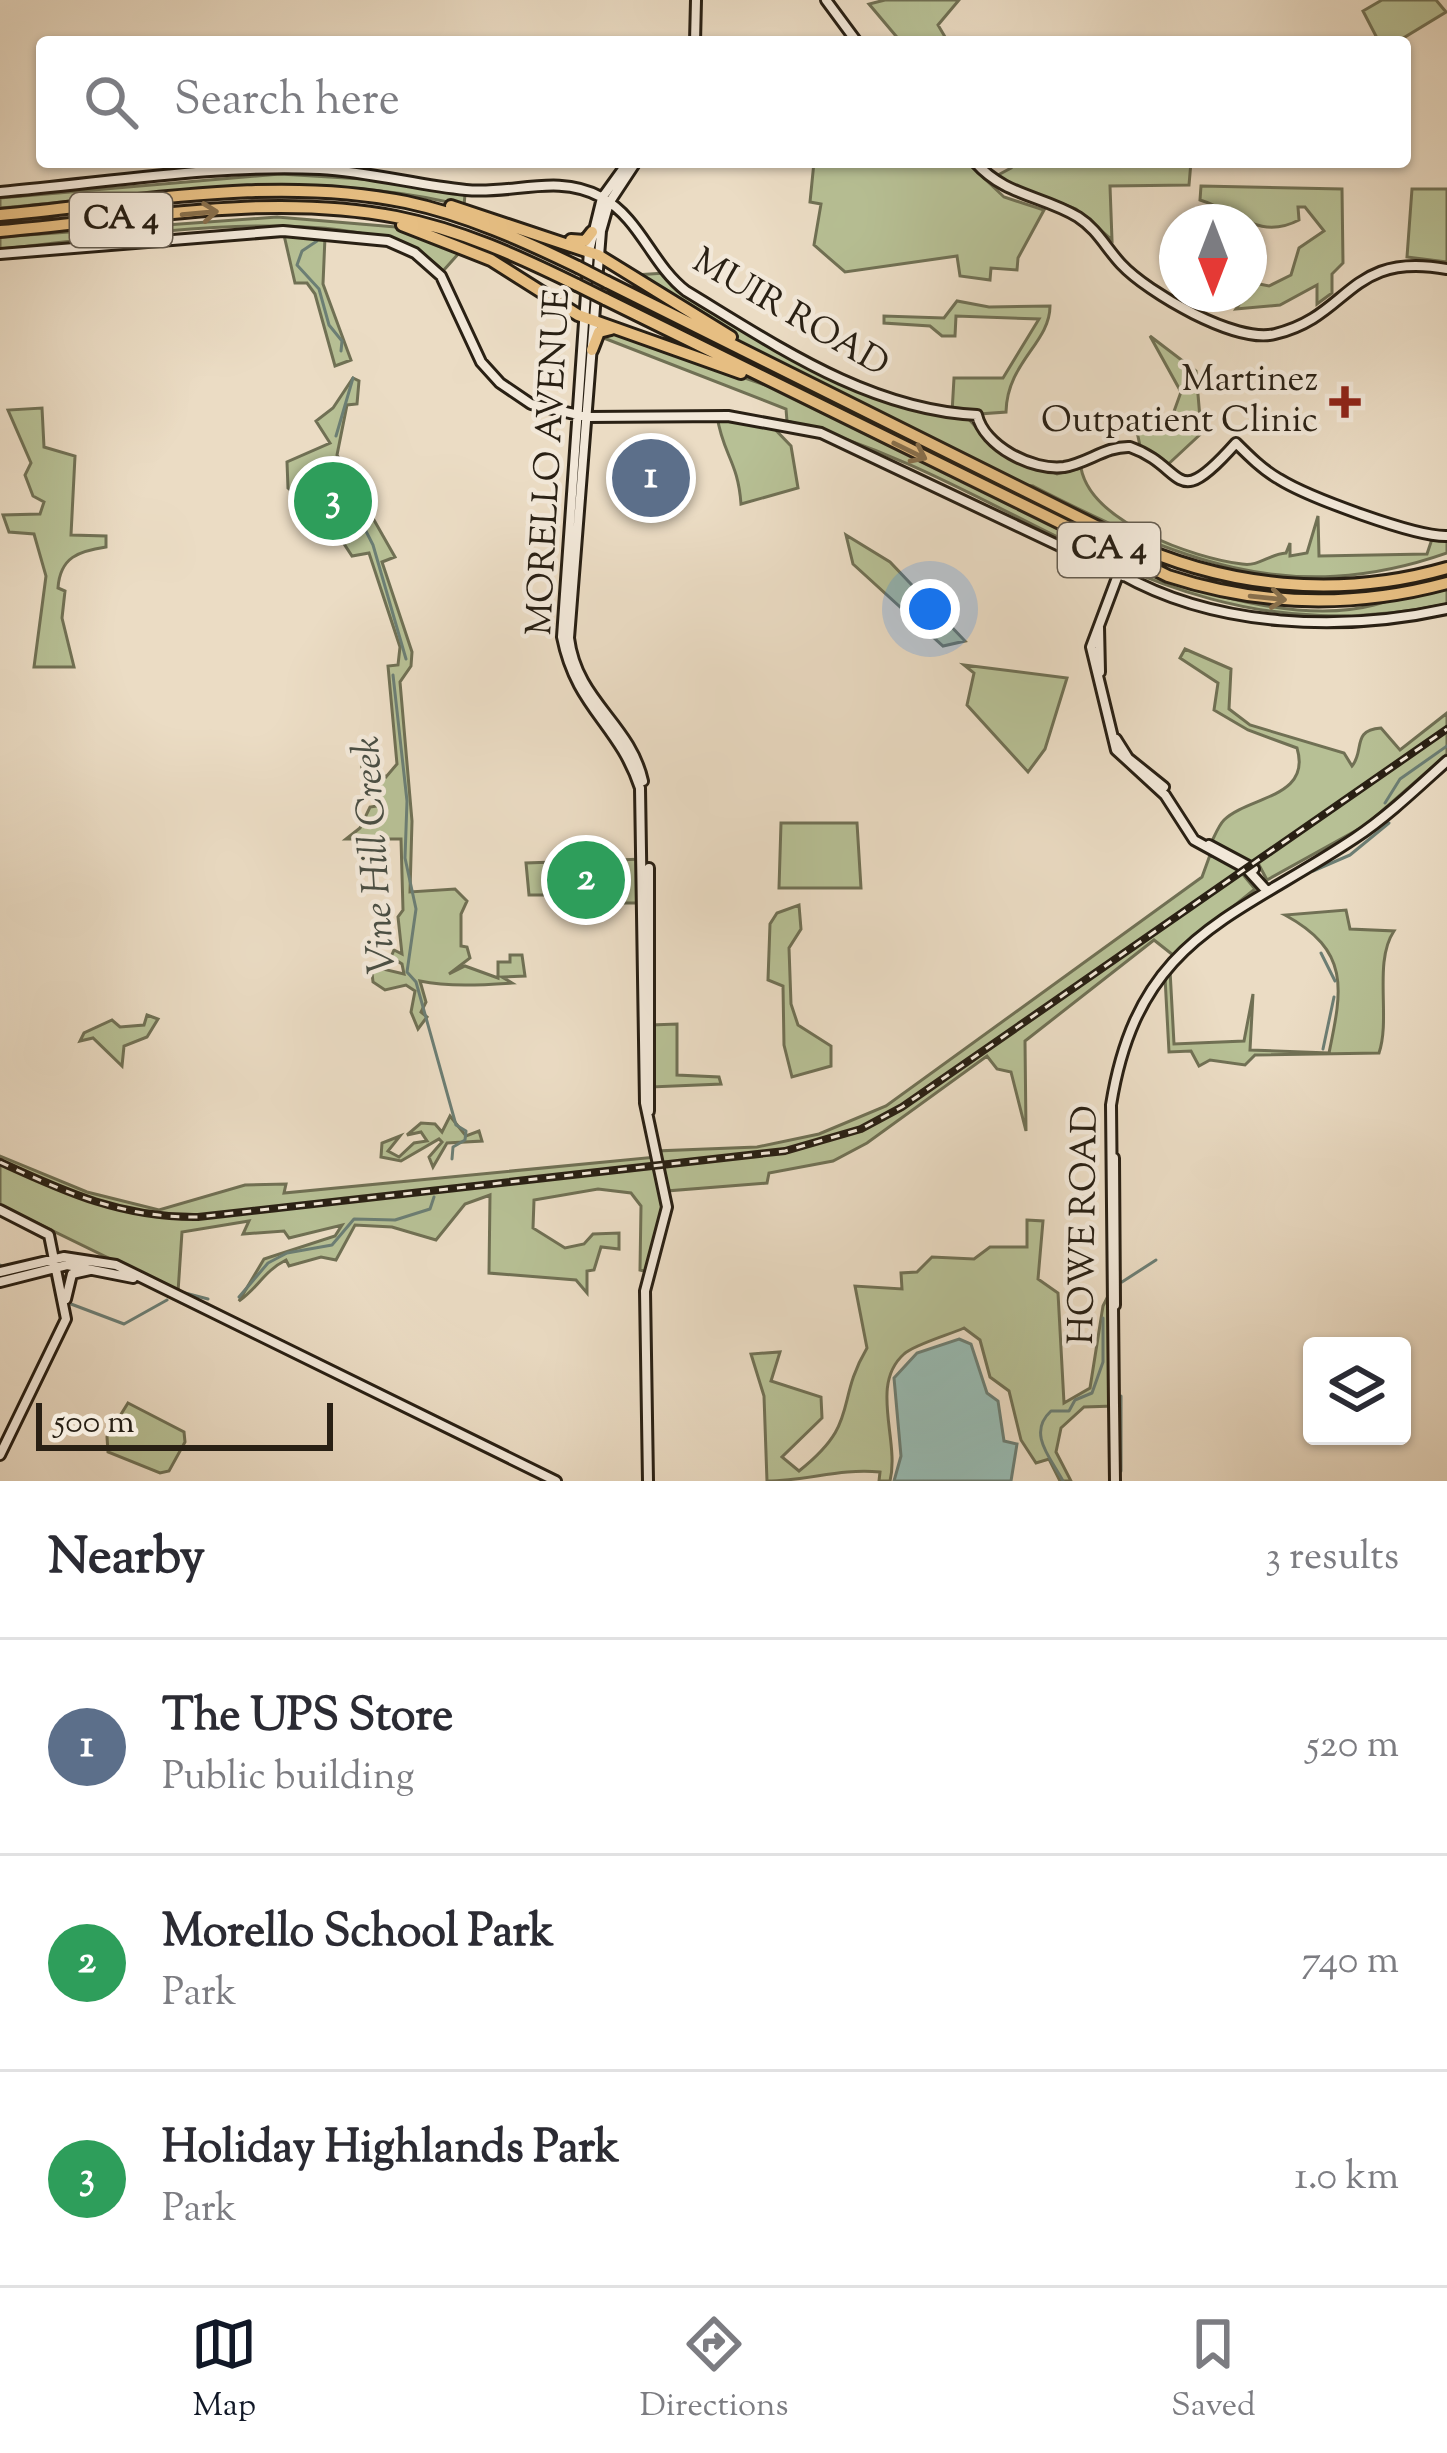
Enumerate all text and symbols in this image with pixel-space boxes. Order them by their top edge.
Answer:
search box [36,36,1411,168]
icon: search [78,69,144,135]
text: Search here [174,70,400,135]
road number: CA 4 [70,193,172,247]
one-way arrow [180,202,219,225]
north arrow [1159,204,1267,312]
street label: MUIR ROAD [682,237,898,391]
street label: MORELLO AVENUE [515,287,585,637]
place label: Martinez Outpatient Clinic [1041,355,1318,448]
marker: Martinez Outpatient Clinic [1329,386,1361,418]
pin: 1 [612,433,690,523]
one-way arrow [892,440,927,463]
pin: 3 [294,456,372,546]
road number: CA 4 [1058,523,1160,577]
your location [900,579,960,639]
one-way arrow [1248,587,1287,610]
water label: Vine Hill Creek [341,734,413,976]
pin: 2 [547,835,625,925]
street label: HOWE ROAD [1057,1105,1113,1345]
map controls [1303,1337,1411,1445]
button: layers [1303,1337,1411,1445]
scale bar [36,1397,333,1450]
text: 500 m [54,1400,135,1448]
text: Nearby [48,1523,205,1596]
text: 3 results [1265,1531,1399,1587]
text: The UPS Store [162,1686,453,1751]
text: 1 [80,1719,94,1775]
text: 520 m [1306,1719,1399,1775]
text: Public building [162,1751,415,1807]
text: Morello School Park [162,1902,554,1967]
text: 2 [78,1935,96,1991]
text: 740 m [1302,1935,1399,1991]
text: Park [162,1967,237,2023]
text: Holiday Highlands Park [162,2118,619,2183]
text: 3 [79,2151,95,2207]
text: 1.0 km [1295,2151,1399,2207]
text: Park [162,2183,237,2239]
tab: Map [191,2311,257,2431]
tab: Directions [640,2311,789,2431]
tab: Saved [1171,2311,1256,2431]

